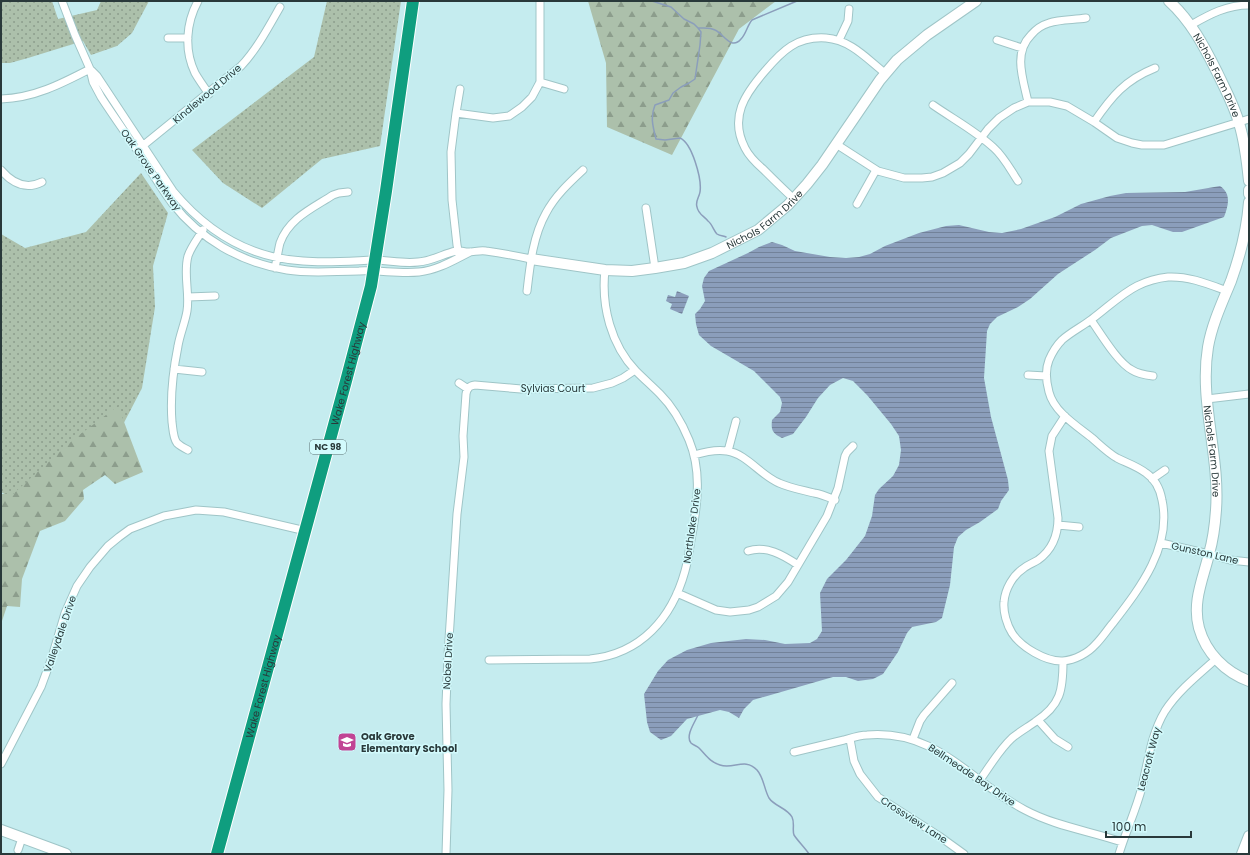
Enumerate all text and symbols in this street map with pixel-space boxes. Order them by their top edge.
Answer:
street label: Nichols Farm Drive [1190,30,1244,119]
street label: Kindlewood Drive [169,61,245,127]
street label: Oak Grove Parkway [117,126,185,214]
street label: Nichols Farm Drive [724,186,806,252]
street label: Wake Forest Highway [327,320,369,427]
street label: Sylvias Court [521,381,586,396]
street label: Nichols Farm Drive [1200,405,1224,497]
road number: NC 98 [310,440,346,454]
street label: Northlake Drive [679,488,705,564]
street label: Gunston Lane [1170,538,1240,568]
street label: Valleydale Drive [40,594,80,674]
street label: Wake Forest Highway [242,632,284,740]
street label: Nobel Drive [439,632,457,690]
street label: Leacroft Way [1133,725,1165,792]
place label: Oak Grove Elementary School [361,729,457,756]
school or university icon: Oak Grove Elementary School [336,731,358,753]
street label: Bellmeade Bay Drive [925,740,1019,810]
street label: Crossview Lane [878,793,950,847]
scale bar [1106,813,1191,839]
text: 100 m [1112,818,1146,835]

